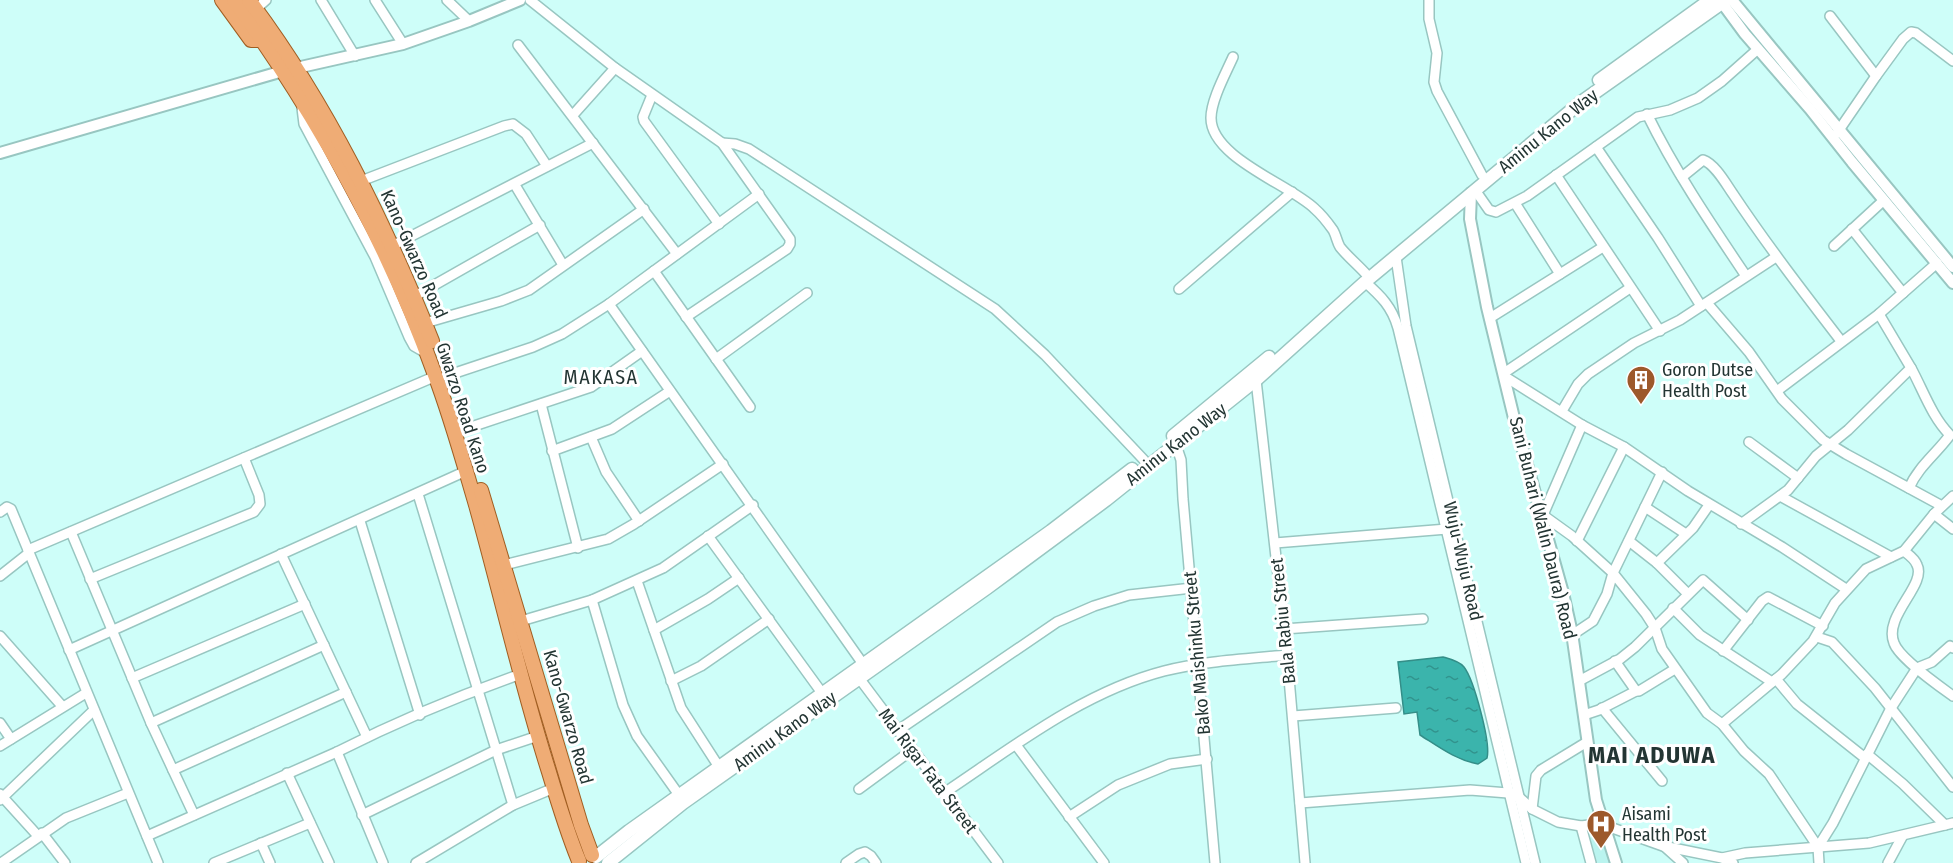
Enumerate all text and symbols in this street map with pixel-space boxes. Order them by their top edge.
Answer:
street label: Aminu Kano Way [1494,84,1602,178]
street label: Kano-Gwarzo Road [376,186,452,322]
street label: Gwarzo Road Kano [431,340,495,476]
place label: Goron Dutse Health Post [1662,359,1753,402]
building icon: Goron Dutse Health Post [1625,364,1657,406]
district label: MAKASA [563,365,639,389]
street label: Aminu Kano Way [1121,398,1231,490]
street label: Sani Buhari (Walin Daura) Road [1505,415,1581,641]
street label: Wuju-Wuju Road [1439,499,1487,623]
street label: Bala Rabiu Street [1265,557,1301,685]
street label: Bako Maishinku Street [1179,570,1215,736]
street label: Kano-Gwarzo Road [538,647,598,787]
street label: Aminu Kano Way [729,686,841,776]
street label: Mai Rigar Fata Street [874,704,982,838]
district label: MAI ADUWA [1588,741,1716,769]
place label: Aisami Health Post [1622,803,1707,846]
hospital icon: Aisami Health Post [1585,808,1617,850]

